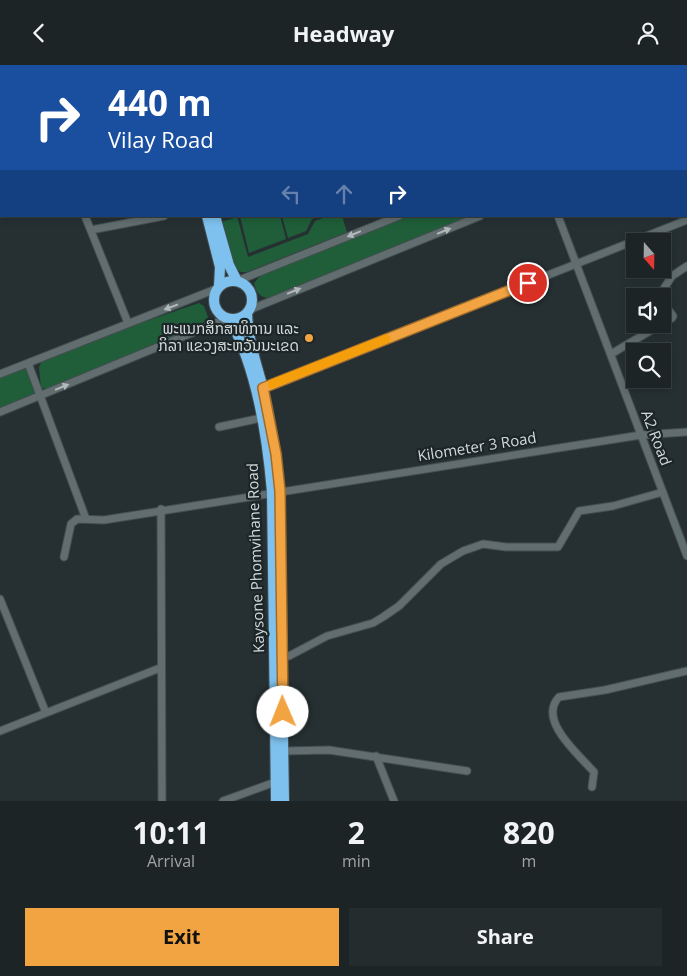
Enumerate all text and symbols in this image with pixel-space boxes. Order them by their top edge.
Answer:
text: Headway [293,18,394,48]
icon: back [25,19,53,47]
icon: person [634,19,662,47]
text: 440 m [108,79,212,126]
icon: right [25,85,90,150]
text: Vilay Road [108,124,214,154]
icon: left [277,180,305,208]
icon: ahead [330,180,358,208]
icon: right [383,180,411,208]
one-way arrow [437,226,452,234]
one-way arrow [346,230,361,238]
north arrow [626,233,671,277]
map controls [626,233,671,388]
pin [507,262,549,304]
icon: arrive [514,269,542,297]
one-way arrow [286,286,301,294]
button: sound [626,288,671,333]
one-way arrow [163,304,178,311]
place label: ພະແນກສຶກສາທິການ ແລະ ກິລາ ແຂວງສະຫວັນນະເຂດ [159,318,299,355]
marker: ພະແນກສຶກສາທິການ ແລະ ກິລາ ແຂວງສະຫວັນນະເຂດ [303,332,315,344]
button: search [626,343,671,388]
one-way arrow [54,383,69,391]
street label: A2 Road [637,407,677,468]
street label: Kilometer 3 Road [416,427,538,465]
street label: Kaysone Phomvihane Road [242,463,268,653]
position arrow [256,685,308,737]
text: 10:11 [132,812,210,853]
text: 2 [348,812,365,853]
text: 820 [503,812,555,853]
text: Arrival [147,850,195,872]
text: min [342,850,371,872]
text: m [521,850,536,872]
button: Exit [25,908,339,966]
button: Share [349,908,662,966]

